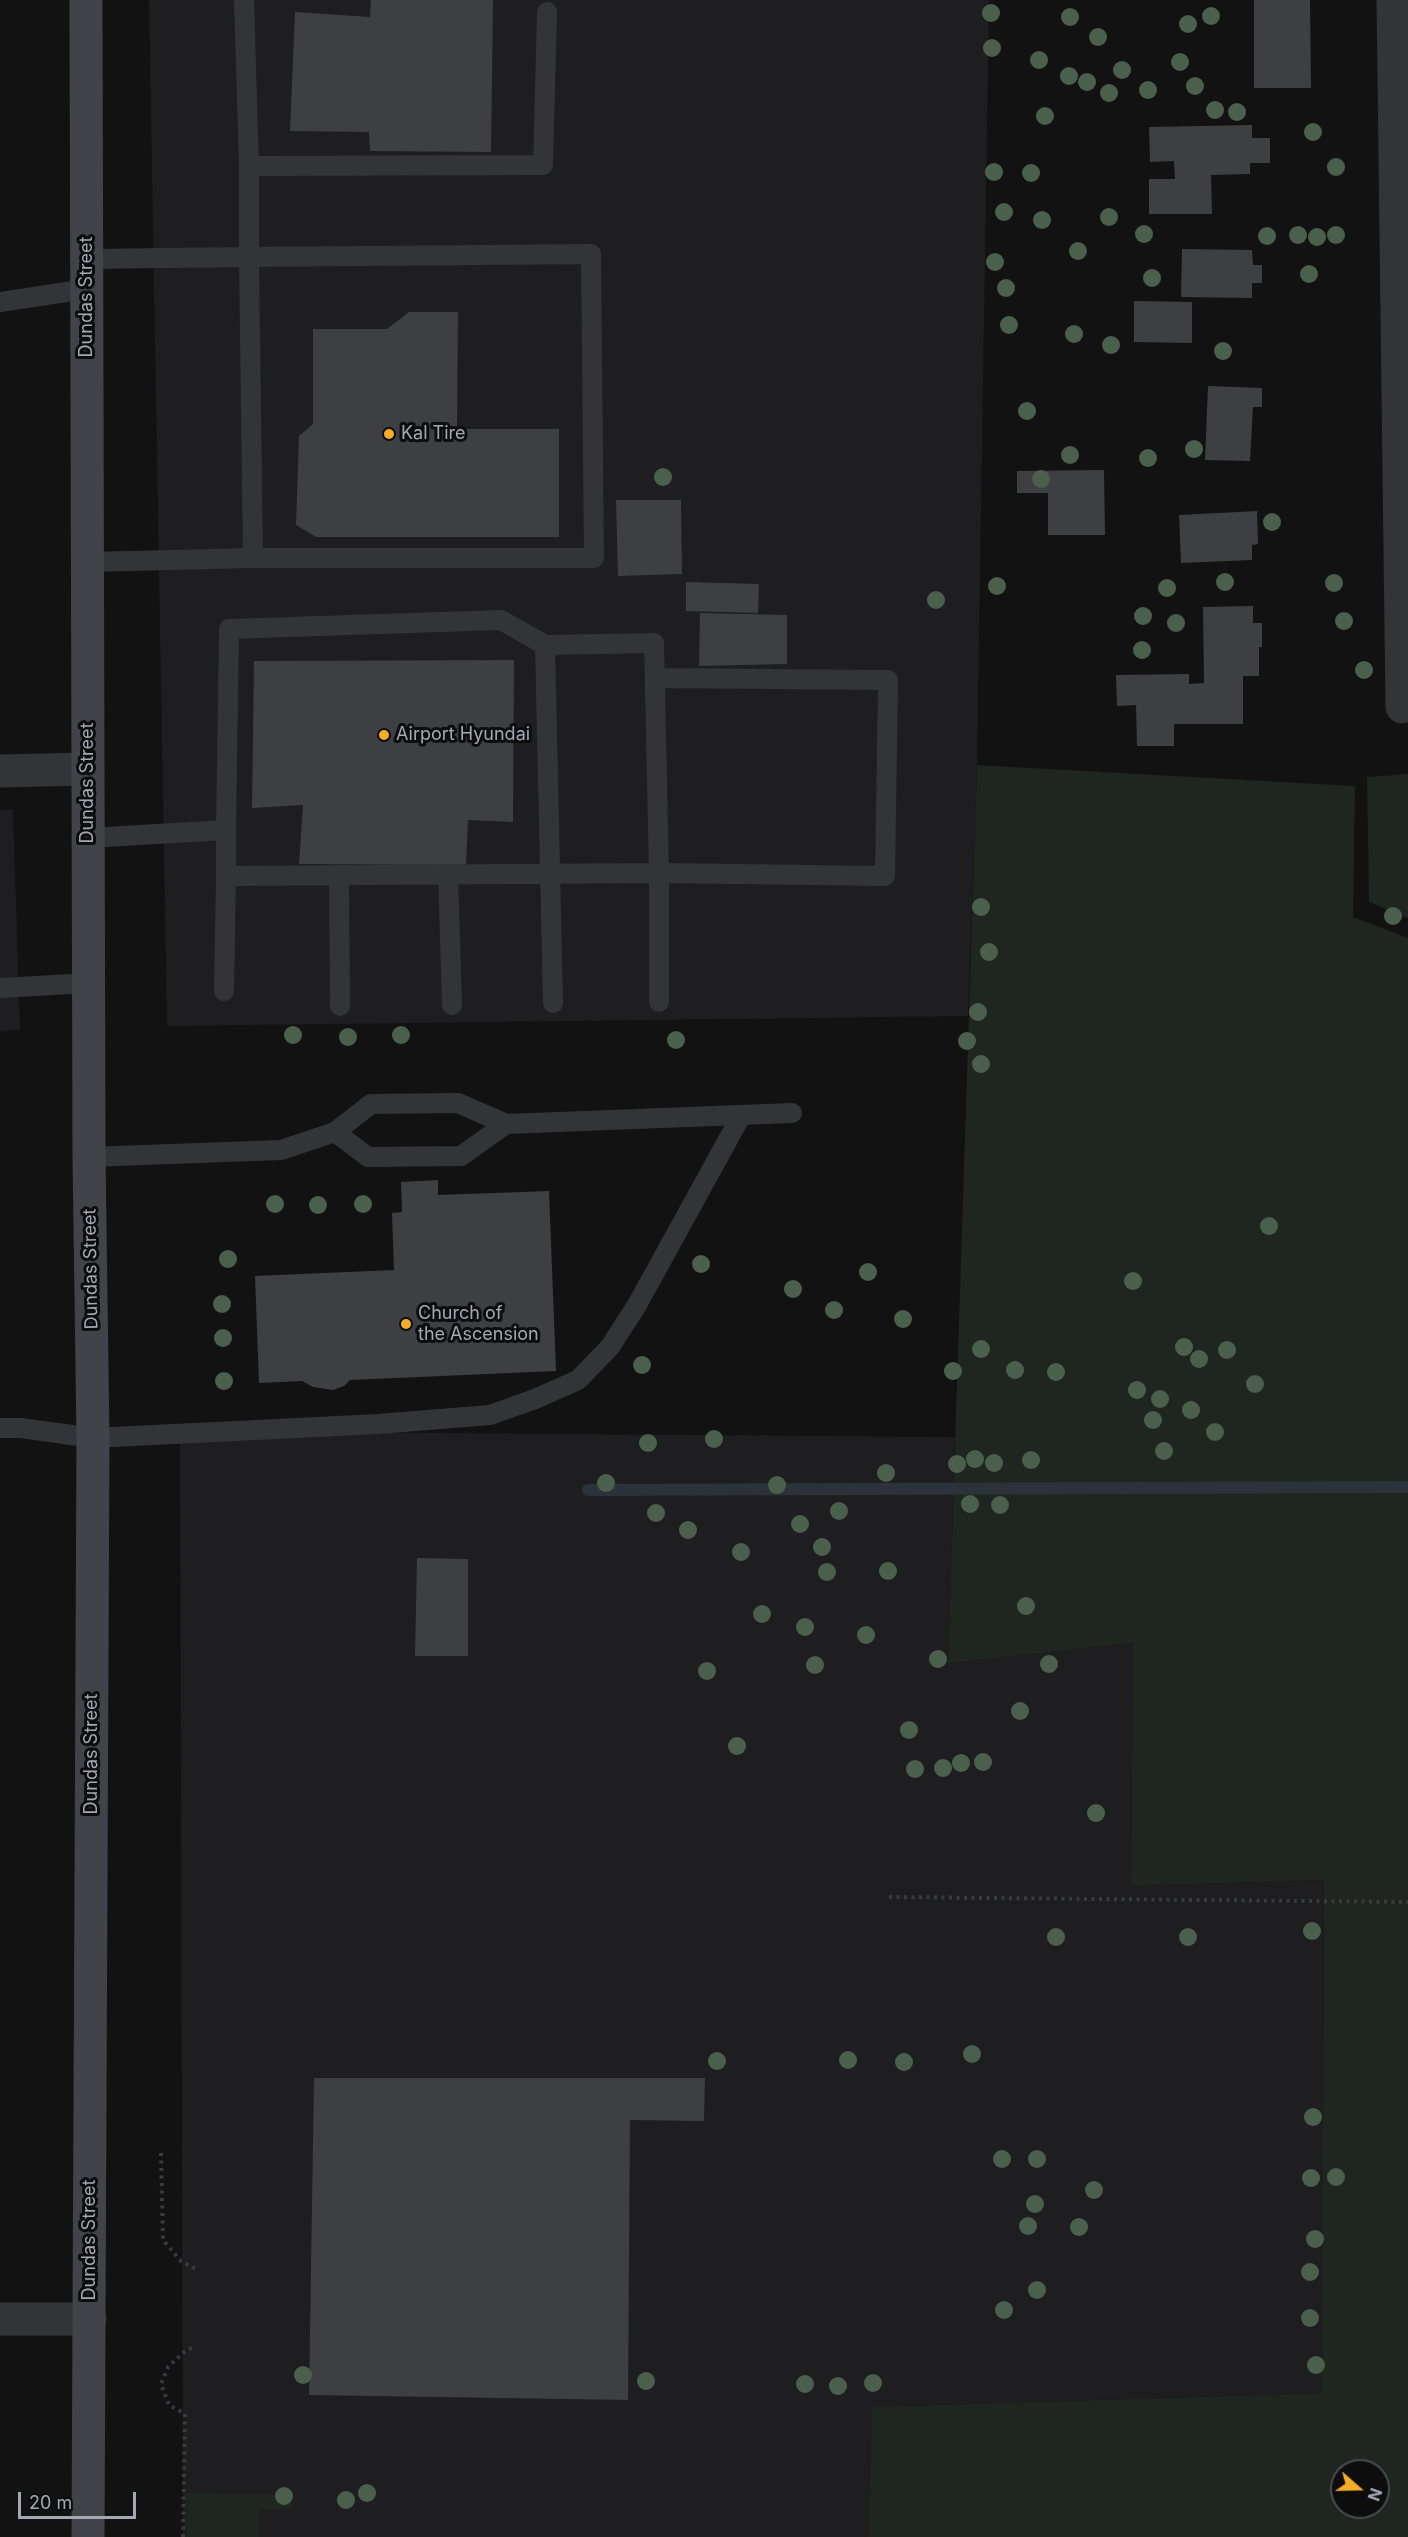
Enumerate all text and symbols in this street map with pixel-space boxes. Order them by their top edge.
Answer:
street label: Dundas Street [76,237,98,357]
place label: Kal Tire [401,423,466,445]
marker: Kal Tire [382,427,396,441]
street label: Dundas Street [77,723,99,843]
place label: Airport Hyundai [396,724,530,746]
marker: Airport Hyundai [377,728,391,742]
street label: Dundas Street [79,1208,103,1330]
place label: Church of the Ascension [418,1303,539,1346]
marker: Church of the Ascension [399,1317,413,1331]
street label: Dundas Street [81,1694,103,1814]
street label: Dundas Street [79,2180,101,2300]
north arrow [1330,2459,1390,2519]
scale bar [21,2480,140,2518]
text: N [1364,2485,1387,2504]
text: 20 m [29,2492,72,2513]

